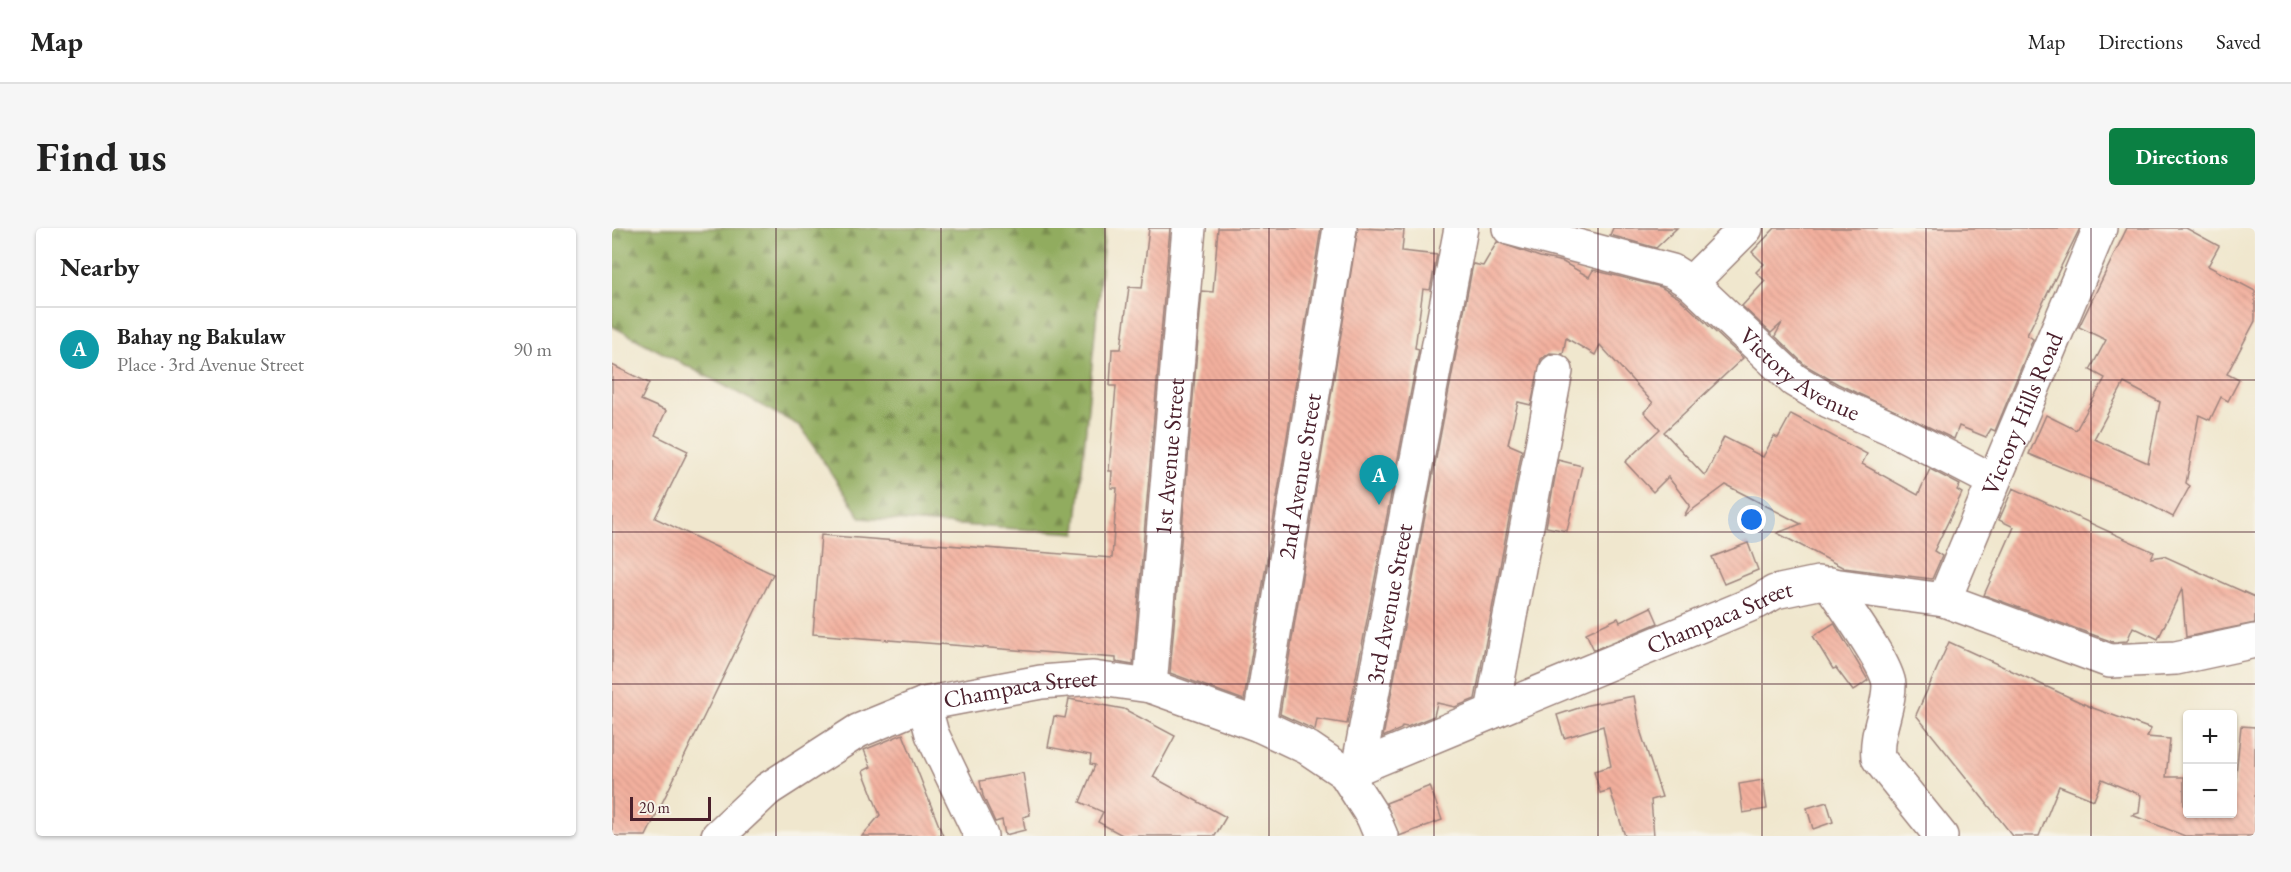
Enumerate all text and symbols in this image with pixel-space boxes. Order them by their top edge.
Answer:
text: Map [30,23,83,59]
text: Map [2028,28,2065,55]
text: Directions [2098,28,2183,55]
text: Saved [2216,28,2261,55]
button: Directions [2109,128,2255,185]
text: Find us [36,129,167,184]
text: Nearby [60,250,140,284]
street label: Victory Avenue [1733,320,1865,428]
text: Bahay ng Bakulaw [117,322,286,351]
street label: Victory Hills Road [1974,327,2070,500]
text: A [72,336,87,362]
text: 90 m [513,336,552,362]
text: Place · 3rd Avenue Street [117,351,304,377]
street label: 1st Avenue Street [1147,376,1191,537]
street label: 2nd Avenue Street [1270,390,1328,561]
pin: A [1360,456,1398,505]
your location [1737,505,1766,534]
street label: 3rd Avenue Street [1358,520,1419,687]
street label: Champaca Street [1642,573,1795,661]
street label: Champaca Street [941,662,1100,715]
map controls [2183,710,2237,818]
button: + [2183,710,2237,764]
button: − [2183,764,2237,818]
scale bar [630,794,711,822]
text: 20 m [639,797,670,818]

